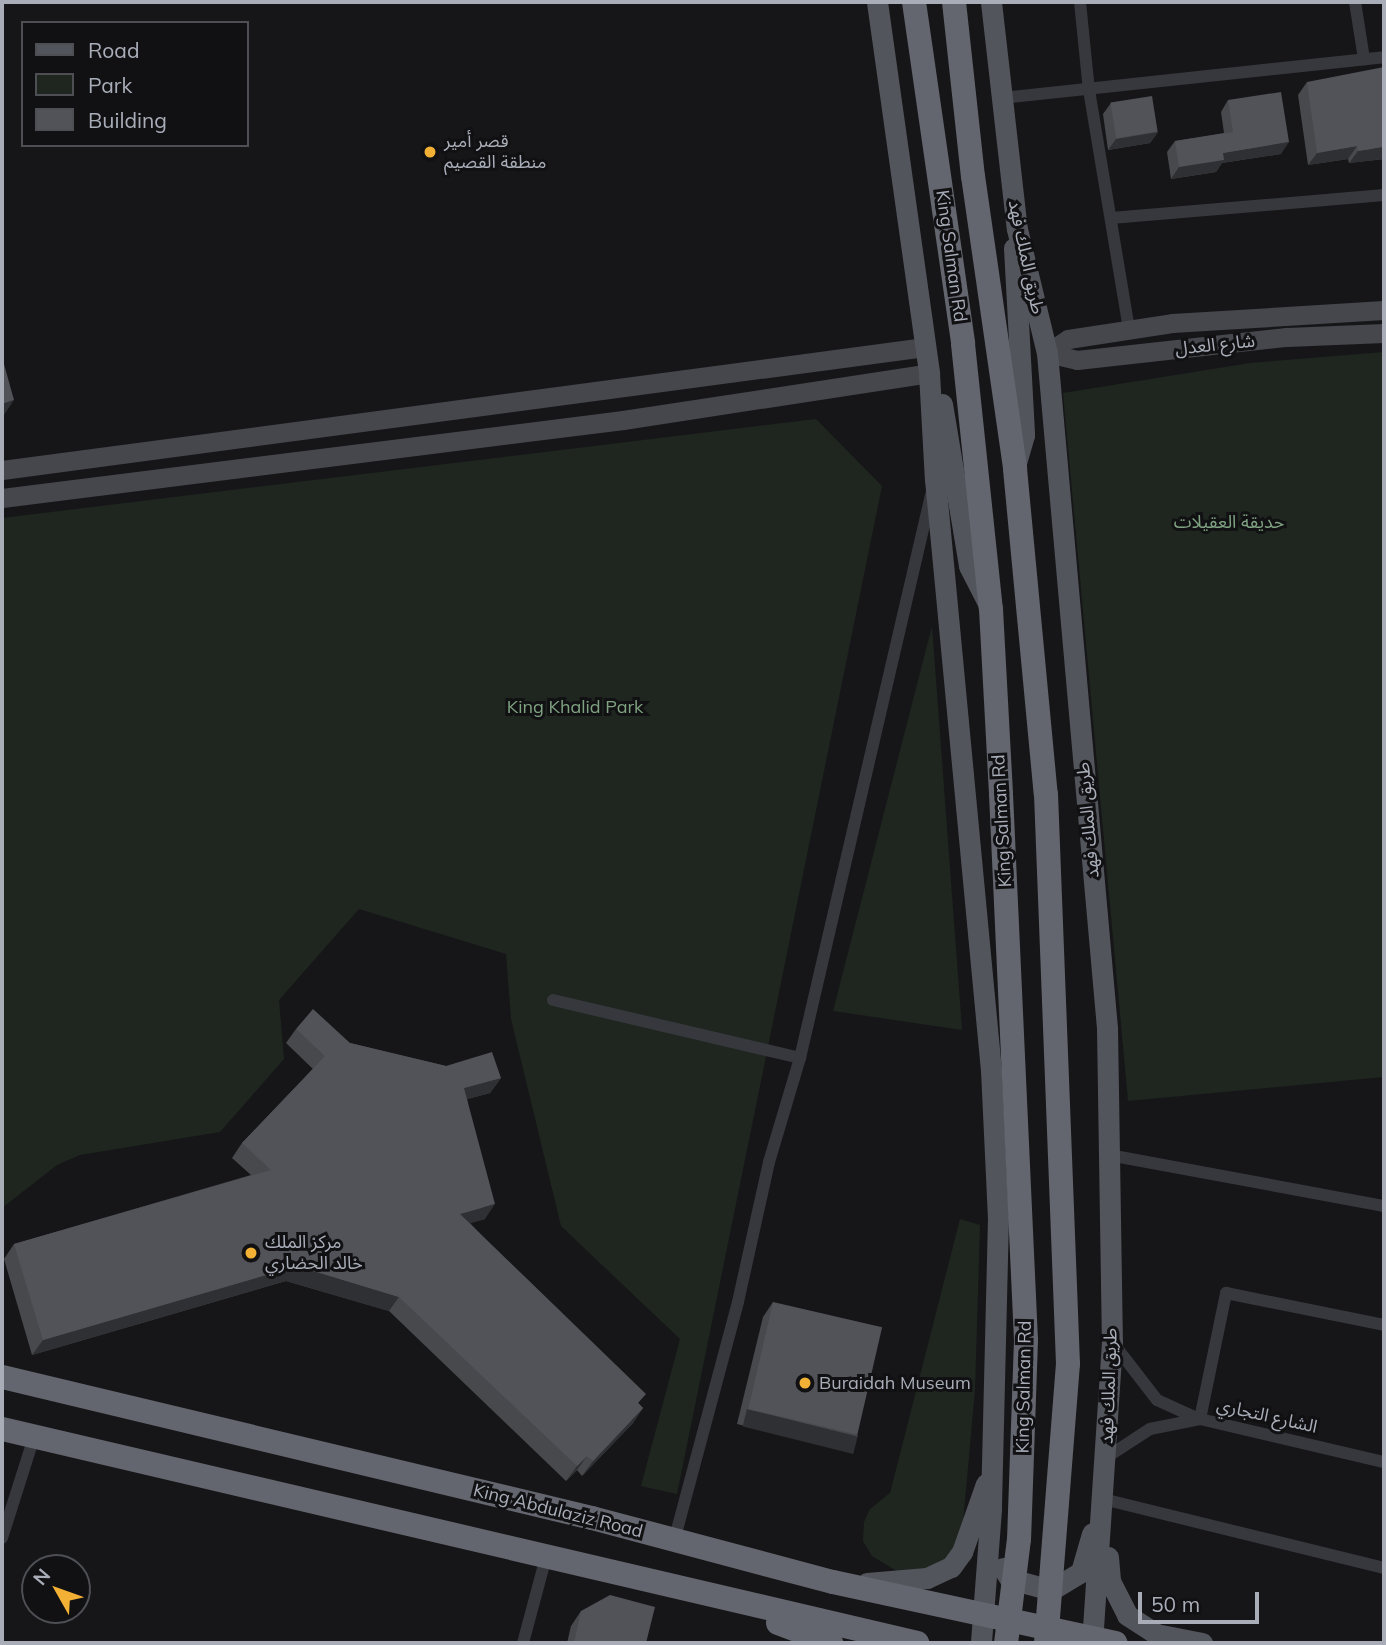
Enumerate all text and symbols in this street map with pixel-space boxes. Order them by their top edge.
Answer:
legend [21,21,248,147]
text: Road [88,37,139,63]
text: Park [88,72,132,98]
text: Building [88,107,167,133]
place label: قصر أمير منطقة القصيم [444,131,547,174]
marker: قصر أمير منطقة القصيم [422,144,438,160]
street label: King Salman Rd [931,189,971,323]
street label: طريق الملك فهد [1003,198,1049,316]
street label: شارع العدل [1174,330,1256,360]
park label: حديقة العقيلات [1174,511,1284,533]
park label: King Khalid Park [507,696,643,718]
street label: King Salman Rd [988,754,1016,888]
street label: طريق الملك فهد [1072,761,1104,879]
place label: مركز الملك خالد الحضاري [265,1232,363,1274]
marker: مركز الملك خالد الحضاري [243,1245,259,1261]
street label: King Salman Rd [1012,1320,1036,1454]
street label: طريق الملك فهد [1096,1328,1122,1444]
place label: Buraidah Museum [819,1372,971,1394]
marker: Buraidah Museum [797,1375,813,1391]
street label: الشارع التجاري [1215,1394,1319,1438]
street label: King Abdulaziz Road [471,1479,645,1543]
north arrow [21,1554,91,1624]
text: N [28,1564,55,1590]
scale bar [1141,1578,1262,1622]
text: 50 m [1151,1591,1200,1617]

